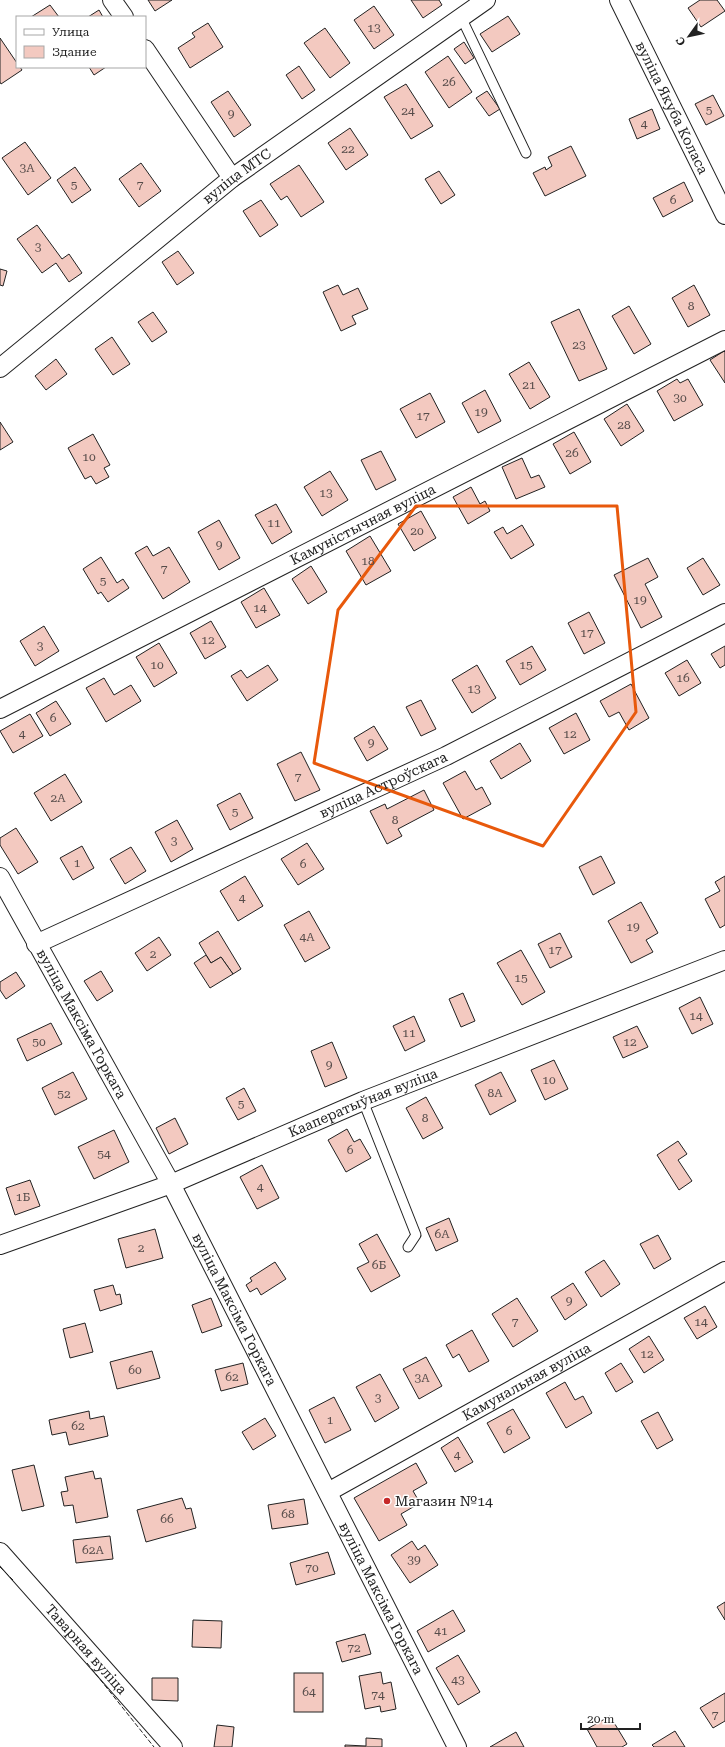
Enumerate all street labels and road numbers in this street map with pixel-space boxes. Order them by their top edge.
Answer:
street label: вуліца Якуба Коласа [633,39,712,177]
street label: вуліца МТС [199,145,274,207]
street label: Камуністычная вуліца [287,481,438,568]
street label: вуліца Астроўскага [317,748,450,821]
street label: вуліца Максіма Горкага [34,946,130,1102]
street label: Кааператыўная вуліца [286,1065,440,1140]
street label: вуліца Максіма Горкага [189,1230,280,1389]
street label: Камунальная вуліца [459,1339,594,1424]
street label: вуліца Максіма Горкага [336,1519,427,1678]
street label: Таварная вуліца [42,1601,131,1698]

